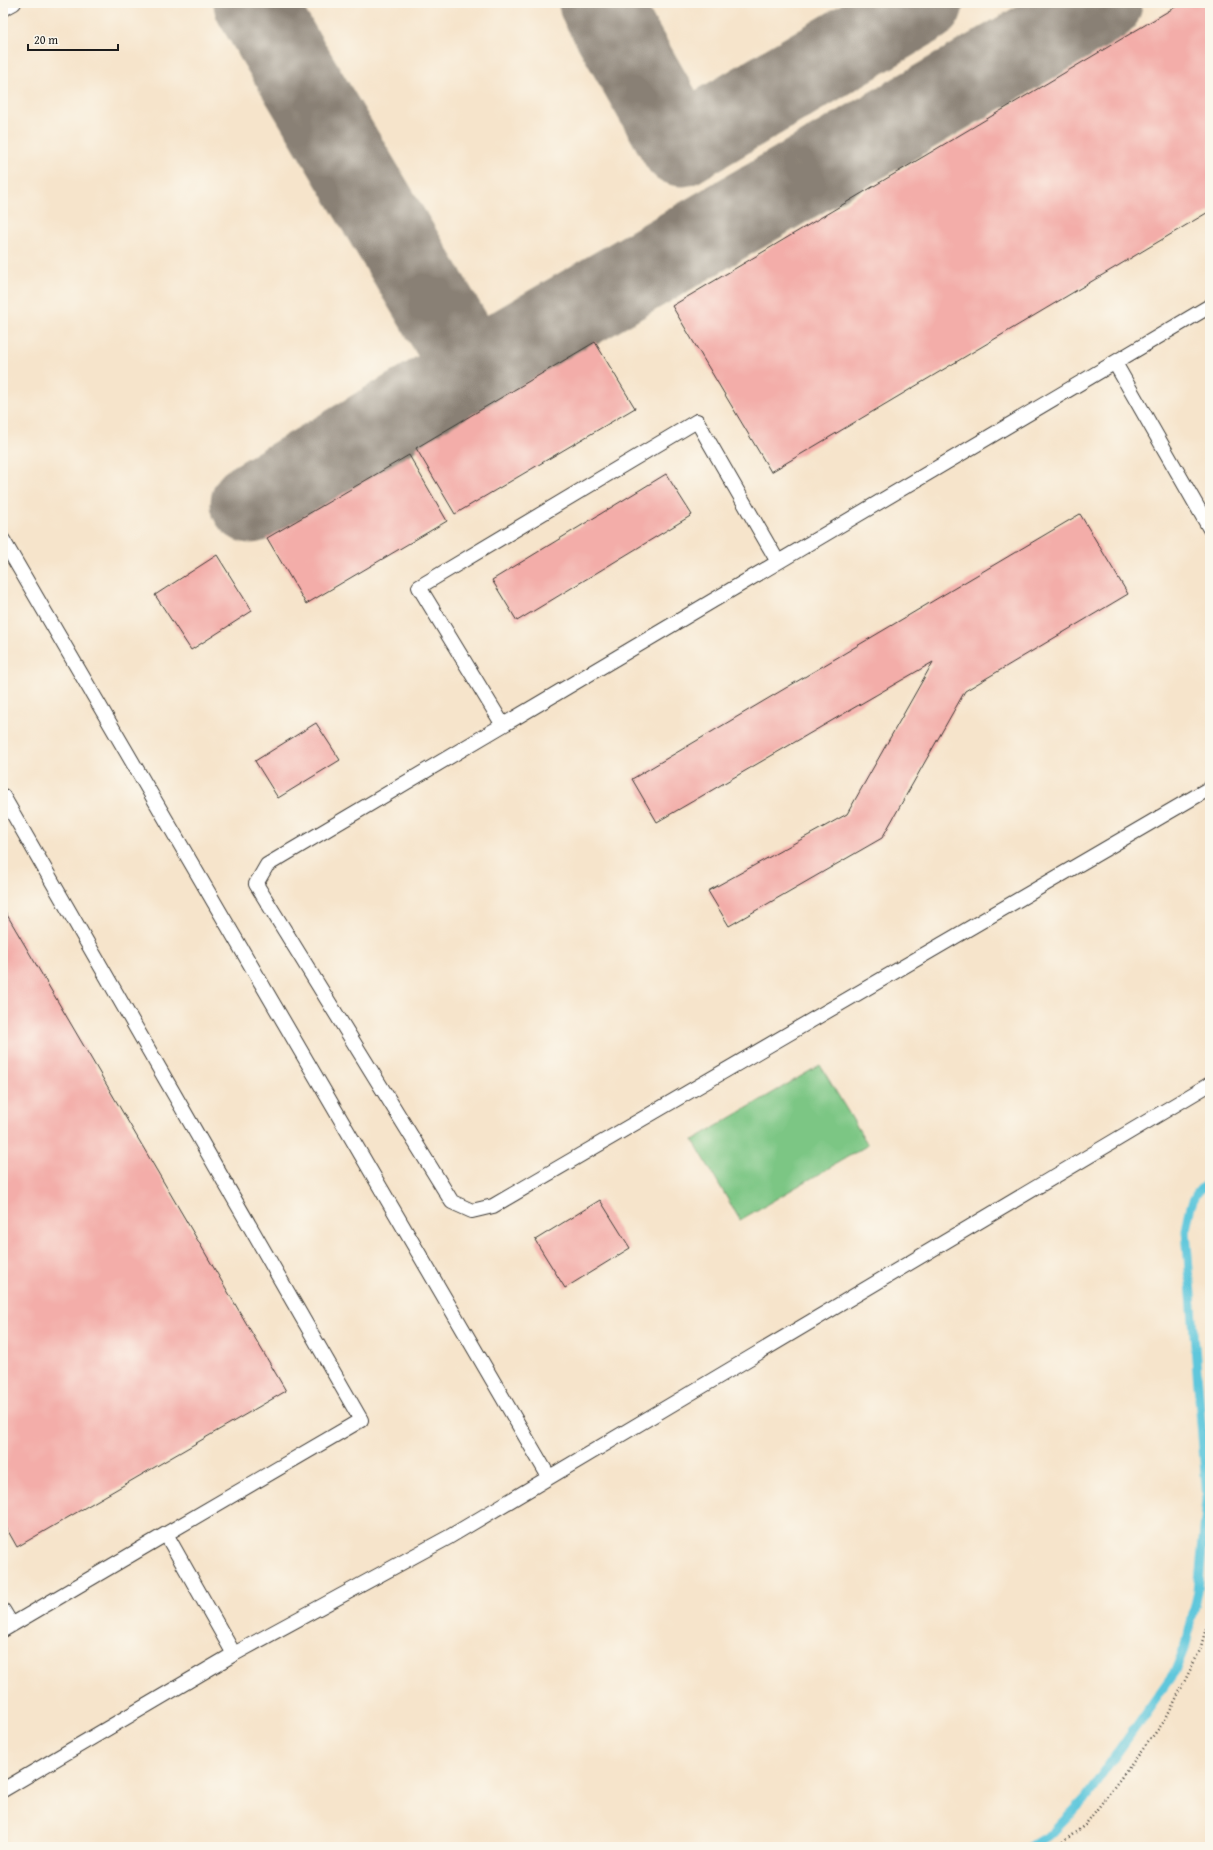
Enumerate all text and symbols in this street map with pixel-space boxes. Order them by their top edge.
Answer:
scale bar [28,26,118,52]
text: 20 m [34,31,58,48]

